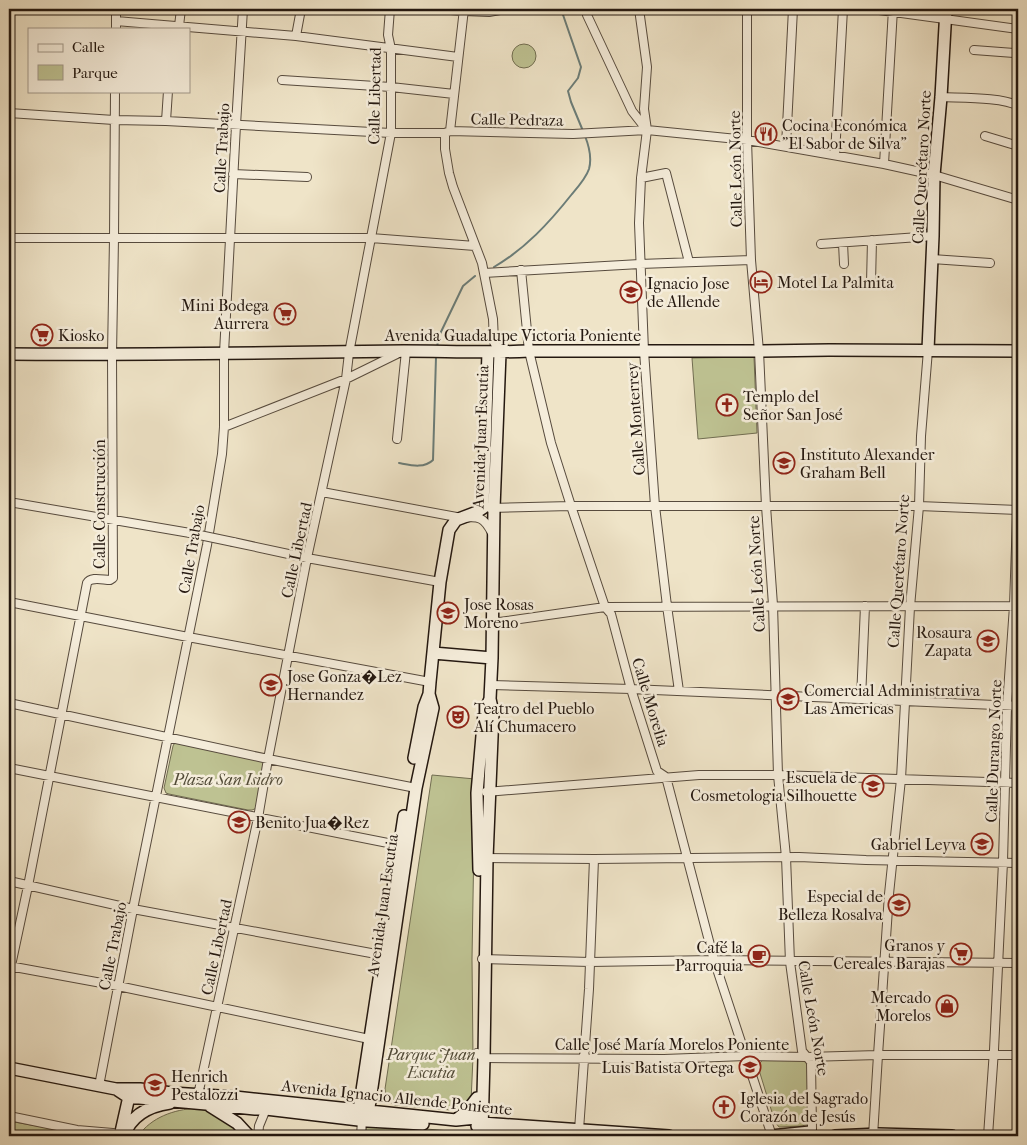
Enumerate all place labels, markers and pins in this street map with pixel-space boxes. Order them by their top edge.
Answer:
place label: Cocina Económica "El Sabor de Silva" [782,116,908,153]
restaurant icon: Cocina Económica "El Sabor de Silva" [754,122,778,146]
hotel icon: Motel La Palmita [749,270,773,294]
place label: Motel La Palmita [777,273,894,292]
place label: Ignacio Jose de Allende [647,274,729,311]
school or university icon: Ignacio Jose de Allende [619,280,643,304]
place label: Mini Bodega Aurrera [181,296,270,333]
supermarket icon: Mini Bodega Aurrera [273,302,297,326]
supermarket icon: Kiosko [30,323,54,347]
place label: Kiosko [58,326,104,345]
place label: Templo del Señor San José [743,387,843,424]
church icon: Templo del Señor San José [715,393,739,417]
place label: Instituto Alexander Graham Bell [800,445,935,482]
school or university icon: Instituto Alexander Graham Bell [772,451,796,475]
place label: Jose Rosas Moreno [462,595,534,632]
school or university icon: Jose Rosas Moreno [436,601,460,625]
place label: Rosaura Zapata [916,623,973,660]
school or university icon: Rosaura Zapata [976,629,1000,653]
place label: Jose Gonza�Lez Hernandez [285,667,402,704]
school or university icon: Jose Gonza�Lez Hernandez [259,673,283,697]
place label: Comercial Administrativa Las Americas [804,681,981,718]
school or university icon: Comercial Administrativa Las Americas [776,687,800,711]
place label: Teatro del Pueblo Alí Chumacero [473,699,594,736]
theatre icon: Teatro del Pueblo Alí Chumacero [446,705,470,729]
place label: Escuela de Cosmetologia Silhouette [690,768,857,805]
school or university icon: Escuela de Cosmetologia Silhouette [861,774,885,798]
school or university icon: Benito Jua�Rez [227,810,251,834]
place label: Benito Jua�Rez [255,813,369,832]
school or university icon: Gabriel Leyva [970,832,994,856]
place label: Gabriel Leyva [871,835,967,854]
place label: Especial de Belleza Rosalva [778,887,884,924]
school or university icon: Especial de Belleza Rosalva [887,893,911,917]
place label: Granos y Cereales Barajas [833,936,945,973]
place label: Café la Parroquia [675,938,744,975]
supermarket icon: Granos y Cereales Barajas [949,942,973,966]
cafe icon: Café la Parroquia [747,944,771,968]
place label: Mercado Morelos [871,988,931,1025]
shop icon: Mercado Morelos [935,994,959,1018]
school or university icon: Luis Batista Ortega [738,1055,762,1079]
place label: Luis Batista Ortega [601,1058,735,1077]
place label: Henrich Pestalozzi [171,1067,239,1104]
school or university icon: Henrich Pestalozzi [143,1073,167,1097]
place label: Iglesia del Sagrado Corazón de Jesús [740,1089,868,1126]
church icon: Iglesia del Sagrado Corazón de Jesús [712,1095,736,1119]

